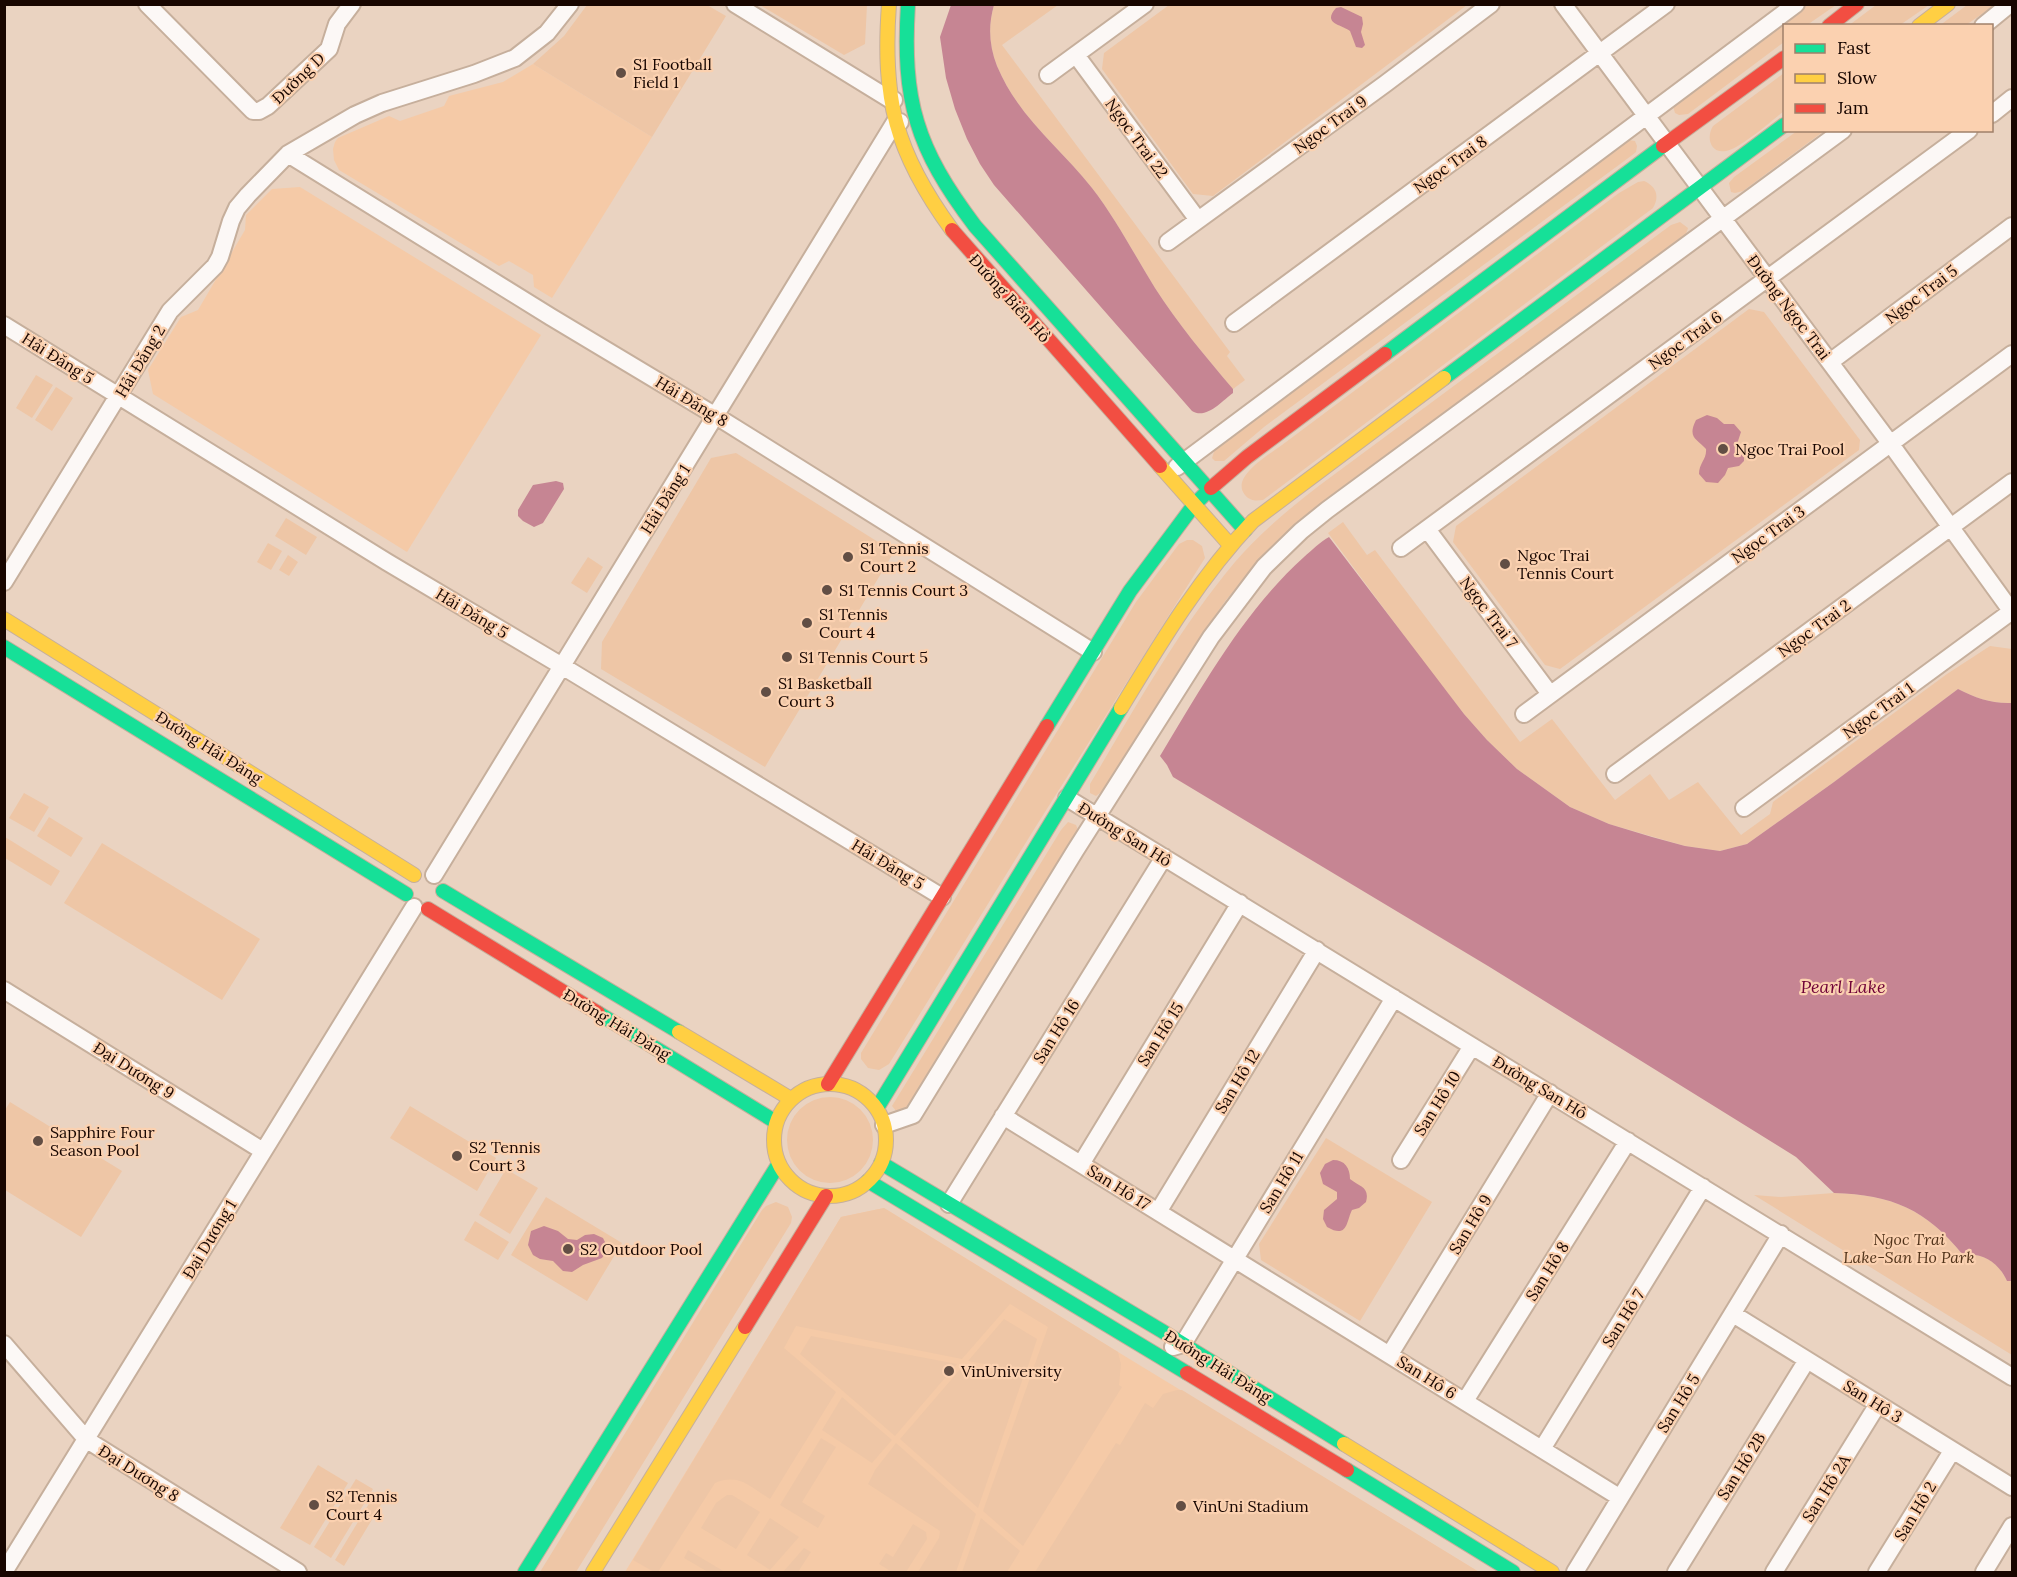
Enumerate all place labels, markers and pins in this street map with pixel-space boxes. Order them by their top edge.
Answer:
place label: S1 Football Field 1 [633,54,712,92]
marker: S1 Football Field 1 [614,66,628,80]
place label: Ngoc Trai Pool [1735,439,1844,459]
marker: Ngoc Trai Pool [1716,442,1730,456]
place label: S1 Tennis Court 2 [860,538,929,576]
place label: Ngoc Trai Tennis Court [1517,545,1615,583]
marker: S1 Tennis Court 2 [841,550,855,564]
marker: Ngoc Trai Tennis Court [1498,557,1512,571]
place label: S1 Tennis Court 3 [839,580,968,600]
marker: S1 Tennis Court 3 [820,583,834,597]
place label: S1 Tennis Court 4 [819,604,888,642]
marker: S1 Tennis Court 4 [800,616,814,630]
place label: S1 Tennis Court 5 [799,647,928,667]
marker: S1 Tennis Court 5 [780,650,794,664]
place label: S1 Basketball Court 3 [778,673,872,711]
marker: S1 Basketball Court 3 [759,685,773,699]
place label: Sapphire Four Season Pool [50,1122,155,1160]
marker: Sapphire Four Season Pool [31,1134,45,1148]
place label: S2 Tennis Court 3 [469,1137,540,1175]
marker: S2 Tennis Court 3 [450,1149,464,1163]
place label: S2 Outdoor Pool [580,1239,702,1259]
marker: S2 Outdoor Pool [561,1242,575,1256]
place label: VinUniversity [960,1361,1062,1381]
marker: VinUniversity [942,1364,956,1378]
place label: S2 Tennis Court 4 [326,1486,397,1524]
place label: VinUni Stadium [1192,1496,1309,1516]
marker: S2 Tennis Court 4 [307,1498,321,1512]
marker: VinUni Stadium [1174,1499,1188,1513]

